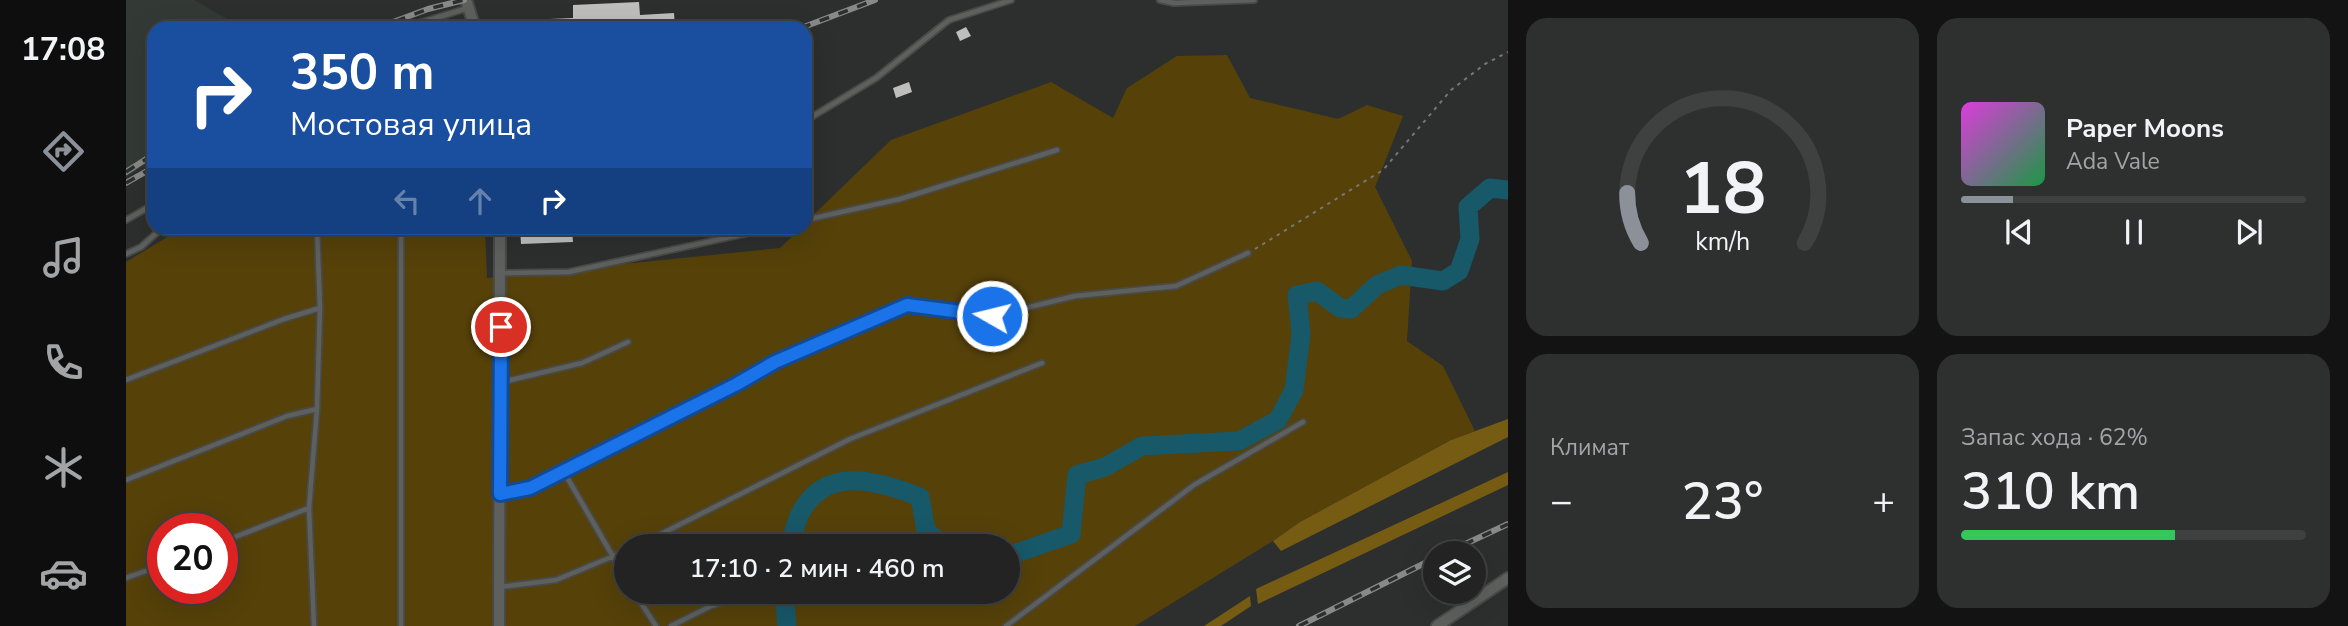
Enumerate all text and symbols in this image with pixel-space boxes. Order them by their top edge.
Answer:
text: 17:08 [21,28,105,71]
text: 350 m [290,39,434,106]
icon: right [175,49,266,140]
text: Мостовая улица [290,103,532,146]
text: Paper Moons [2066,111,2224,146]
icon: directions [39,127,88,176]
text: 18 [1679,139,1766,239]
text: Ada Vale [2066,146,2160,177]
icon: left [388,182,426,220]
icon: ahead [461,182,499,220]
icon: right [534,182,572,220]
icon: previous [2000,213,2038,251]
icon: pause [2115,213,2153,251]
icon: next [2230,213,2268,251]
text: km/h [1695,225,1750,259]
icon: music [39,233,88,282]
position arrow [955,279,1029,353]
pin [471,297,531,357]
icon: arrive [482,308,520,346]
icon: phone [39,338,88,387]
text: Запас хода · 62% [1961,422,2148,453]
text: Климат [1550,432,1629,463]
icon: climate [39,443,88,492]
text: 310 km [1961,456,2140,527]
text: 23° [1682,466,1763,537]
text: − [1550,476,1573,527]
text: + [1872,476,1895,527]
speed limit sign: 20 [147,513,238,604]
map controls [1423,541,1486,604]
button: layers [1423,541,1486,604]
icon: car [39,549,88,598]
text: 17:10 · 2 мин · 460 m [689,551,945,586]

